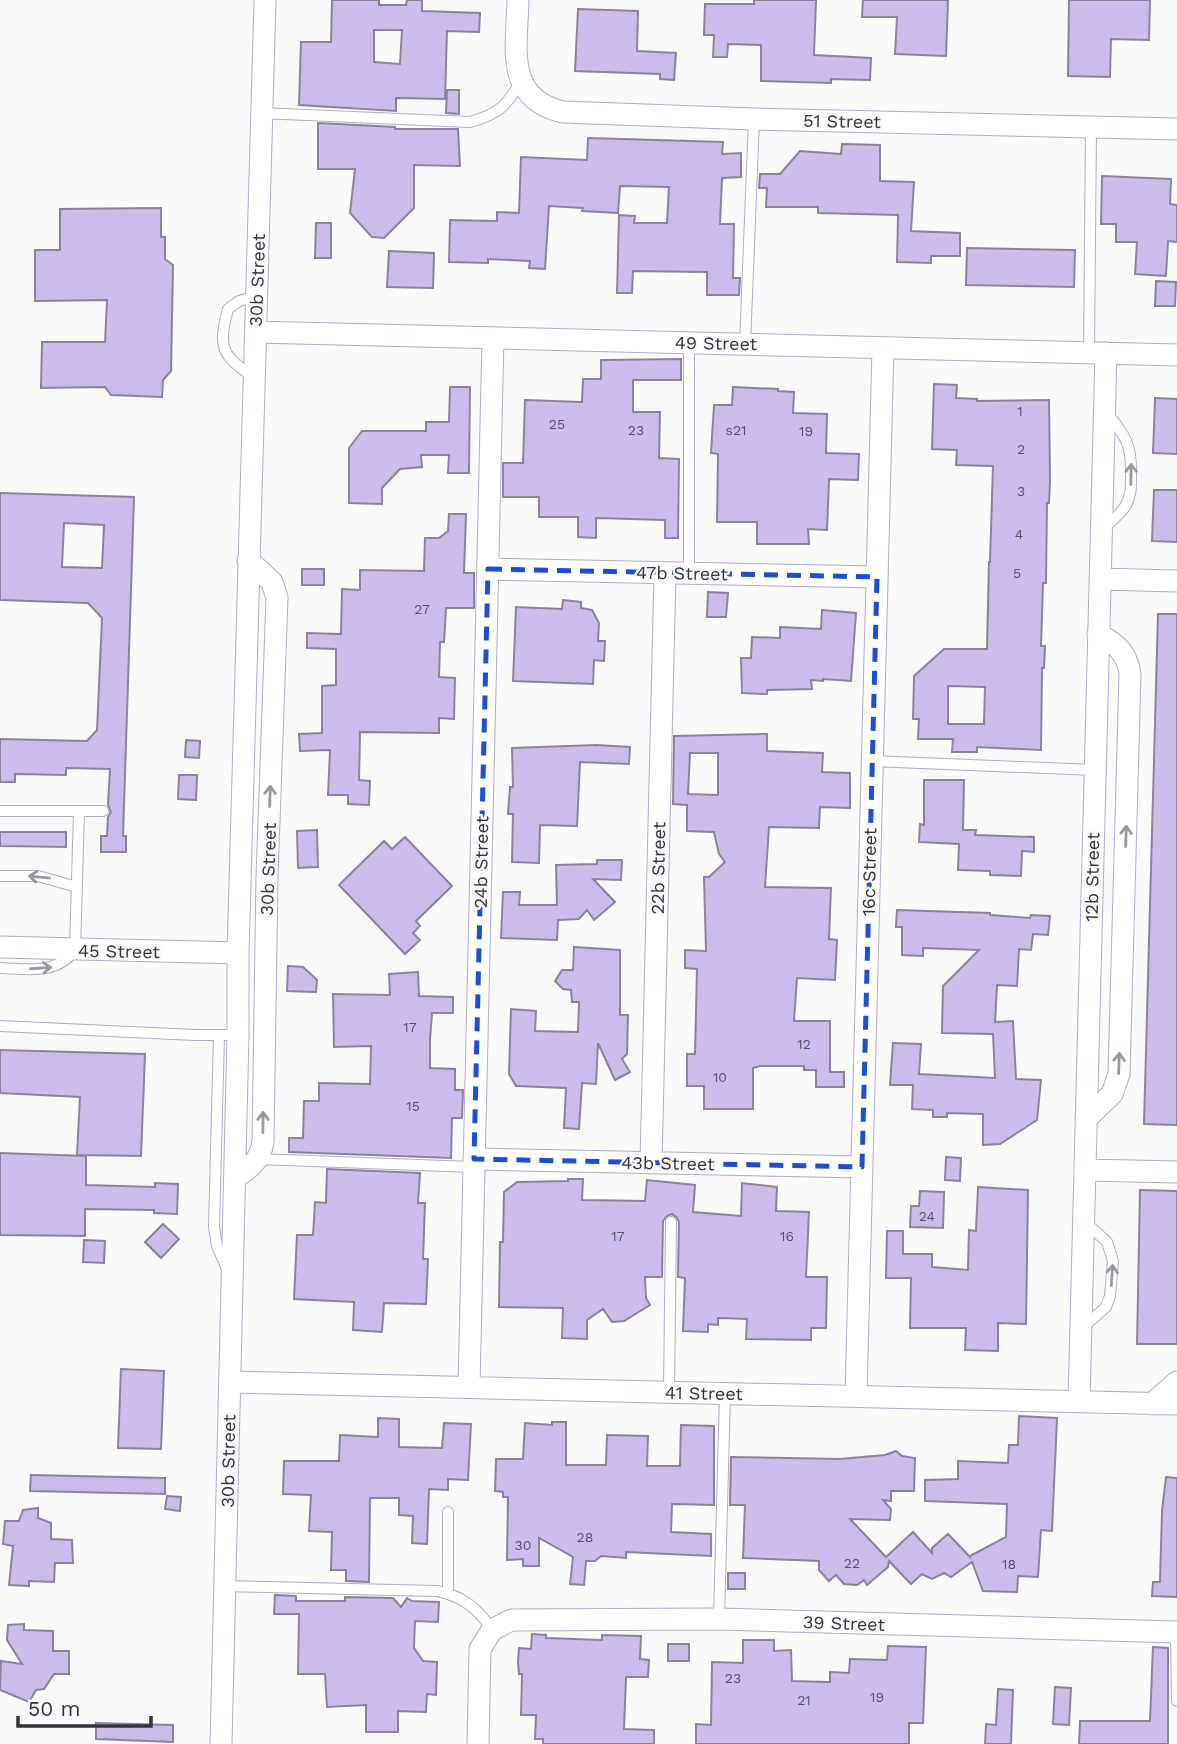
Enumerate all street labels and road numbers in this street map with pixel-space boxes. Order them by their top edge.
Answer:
street label: 51 Street [803,110,882,132]
street label: 30b Street [245,233,269,327]
street label: 49 Street [675,332,758,354]
street label: 47b Street [636,562,729,584]
street label: 24b Street [470,815,492,908]
street label: 22b Street [647,821,669,914]
street label: 30b Street [256,822,280,916]
street label: 16c Street [858,827,880,916]
street label: 12b Street [1081,832,1103,922]
street label: 45 Street [78,940,161,962]
street label: 43b Street [621,1152,715,1174]
street label: 41 Street [665,1382,744,1404]
street label: 30b Street [217,1414,239,1508]
street label: 39 Street [803,1611,886,1635]

